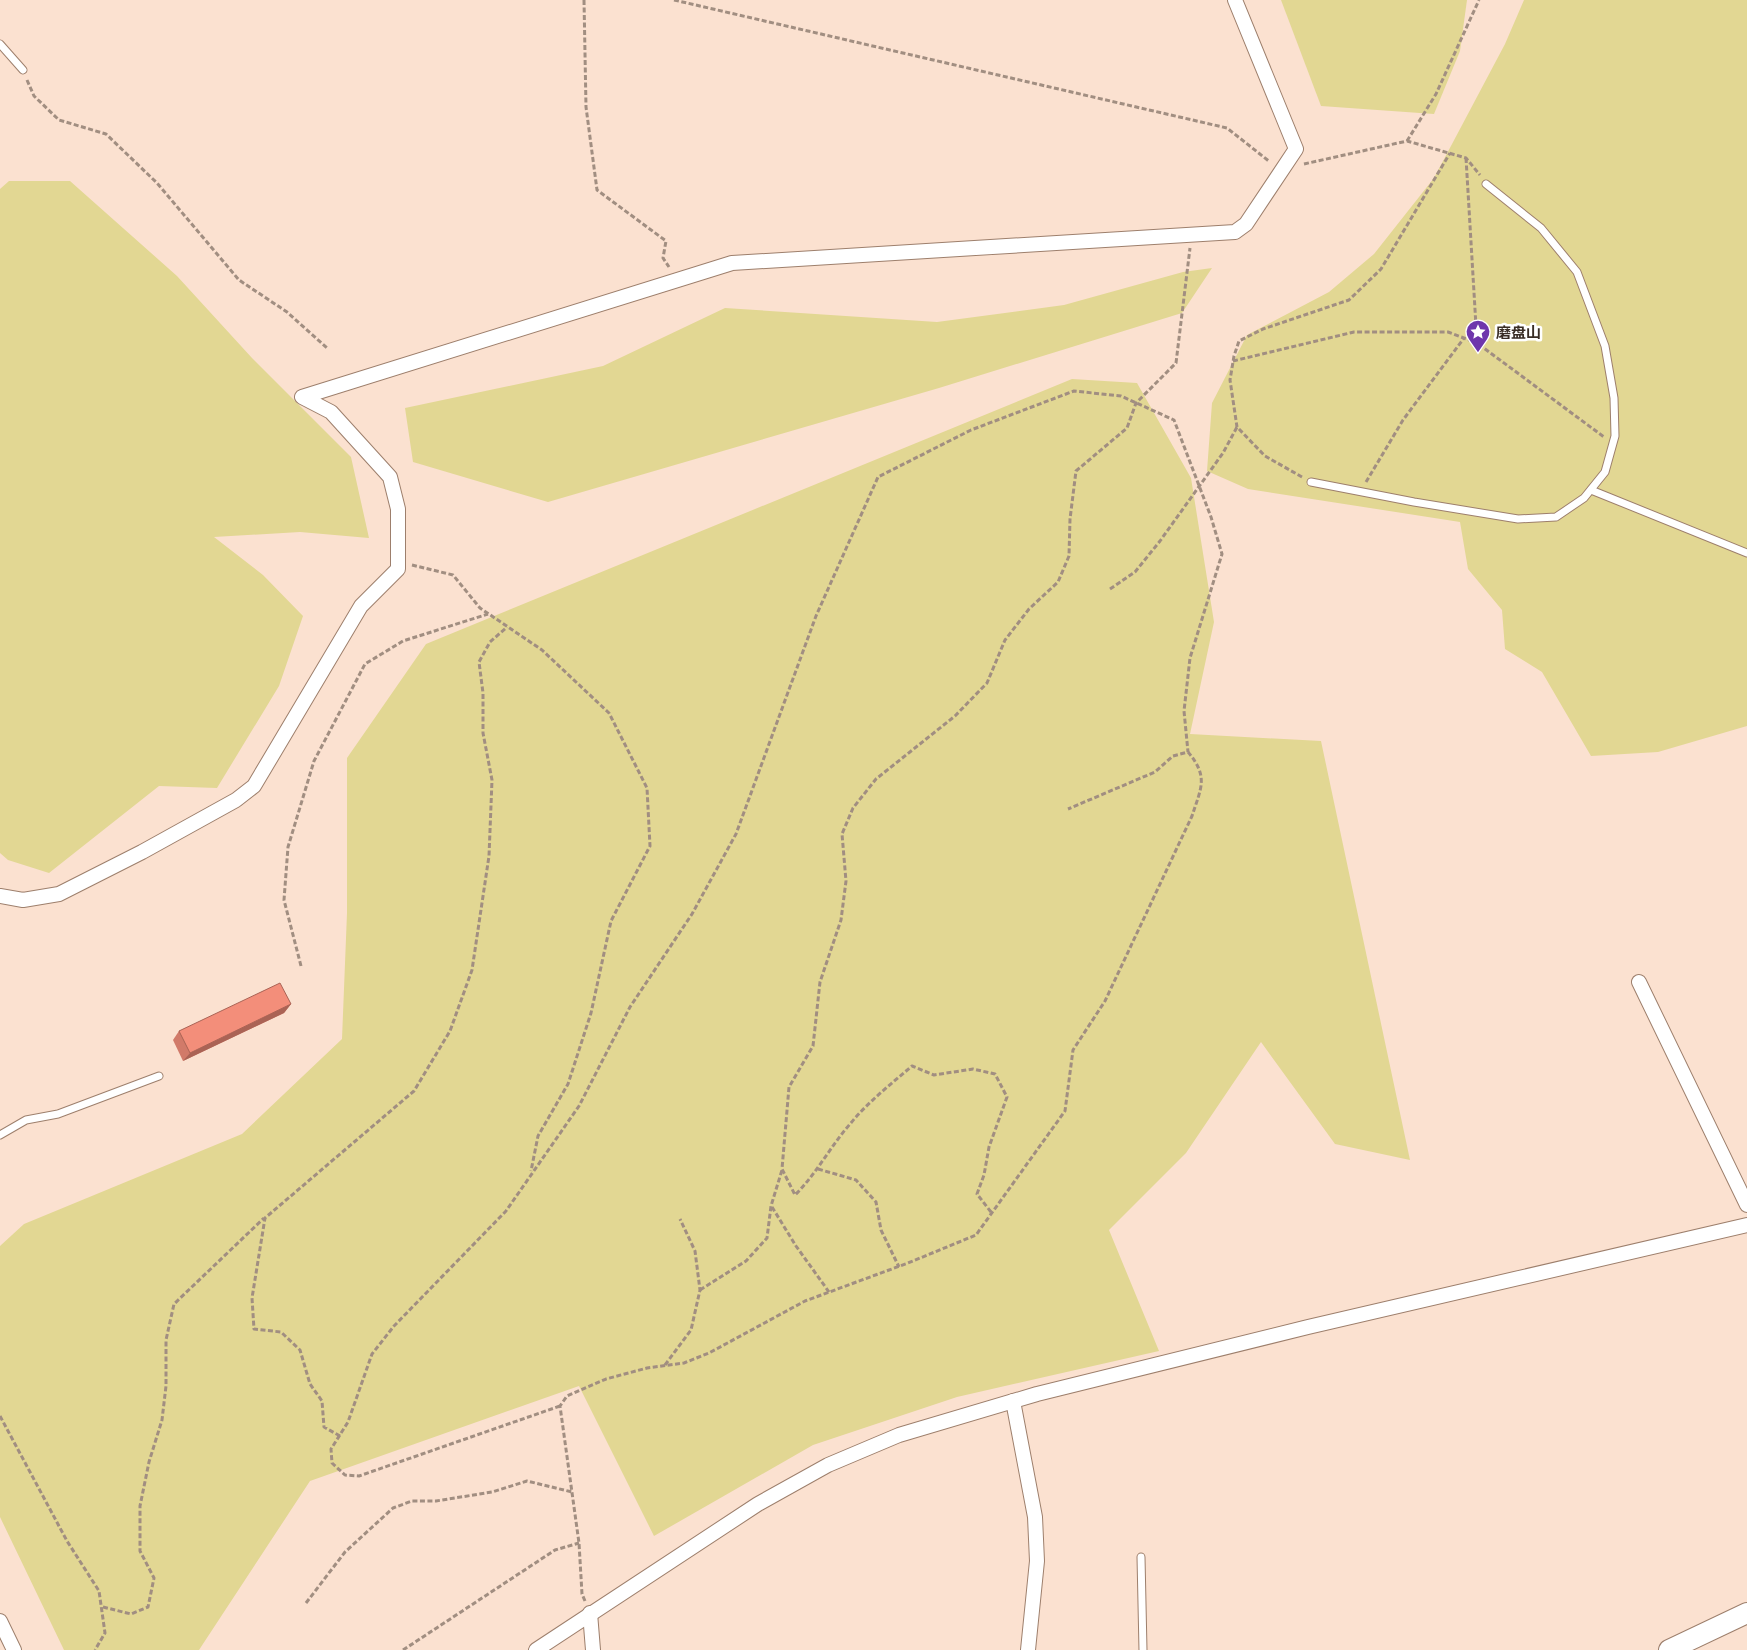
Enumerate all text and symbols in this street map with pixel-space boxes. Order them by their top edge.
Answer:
place icon: 磨盘山 [1465,319,1491,353]
place label: 磨盘山 [1496,323,1541,342]

